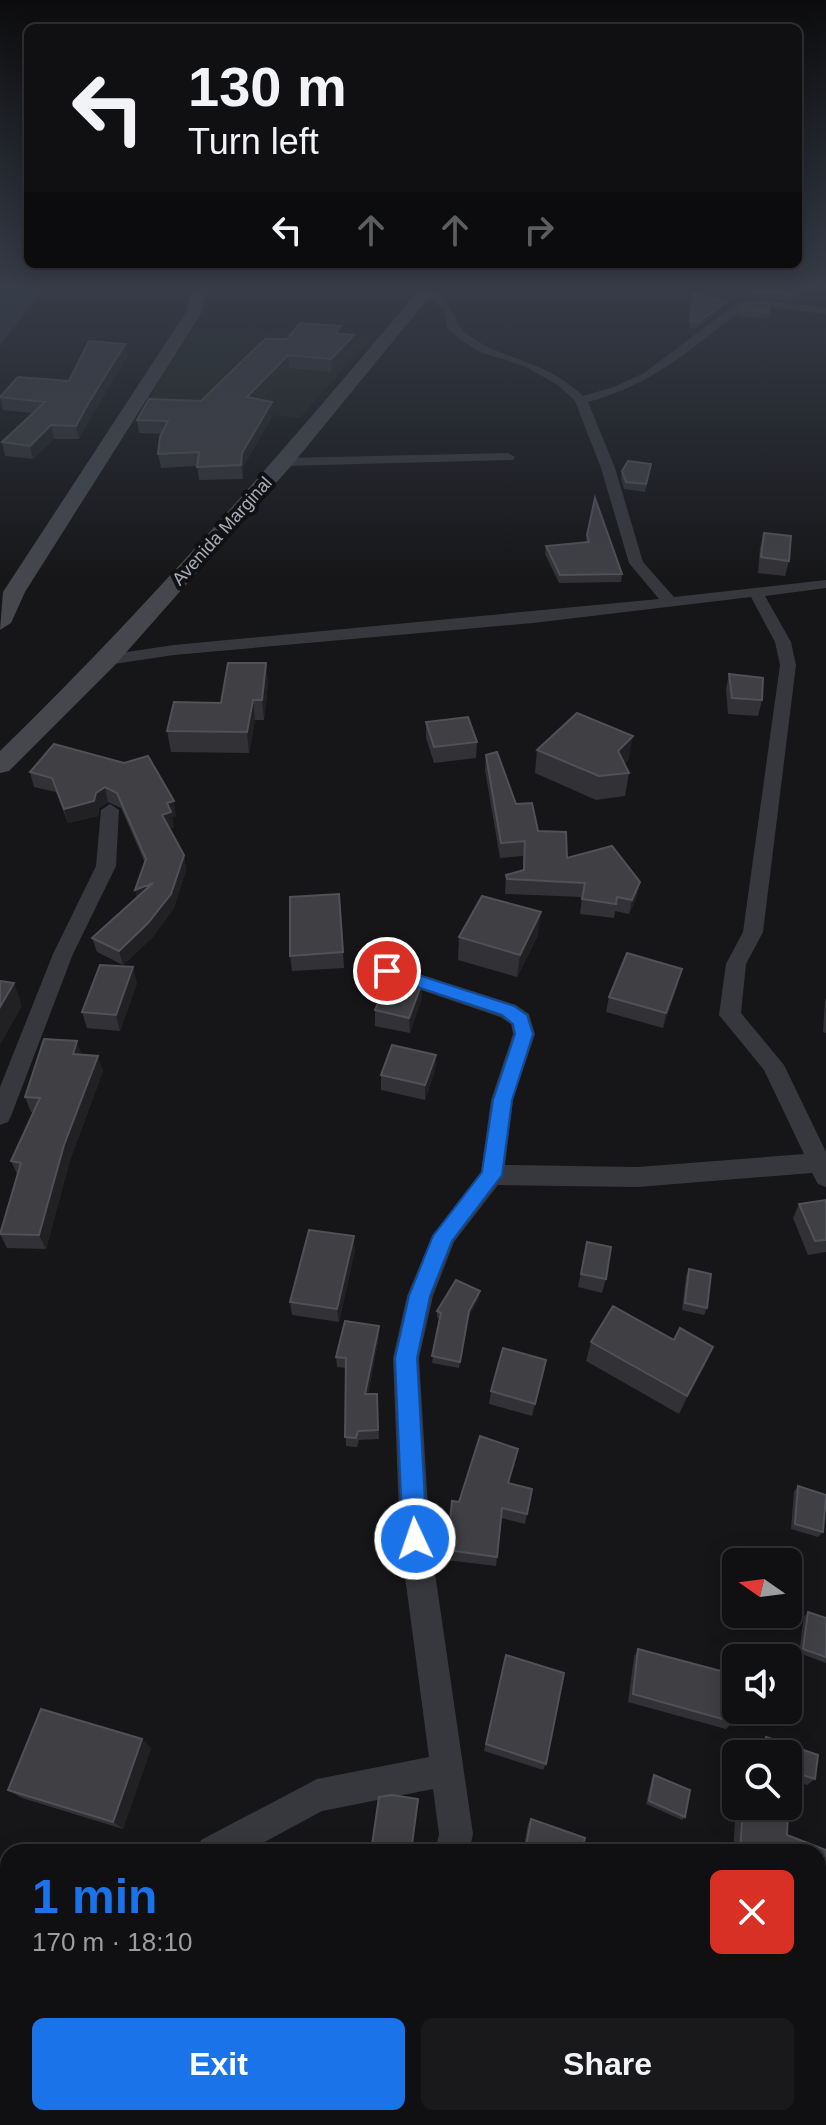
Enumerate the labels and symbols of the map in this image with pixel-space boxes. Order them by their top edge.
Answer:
street label: Avenida Marginal [168,473,276,589]
pin [353,937,421,1005]
position arrow [373,1497,457,1581]
north arrow [722,1548,802,1628]

